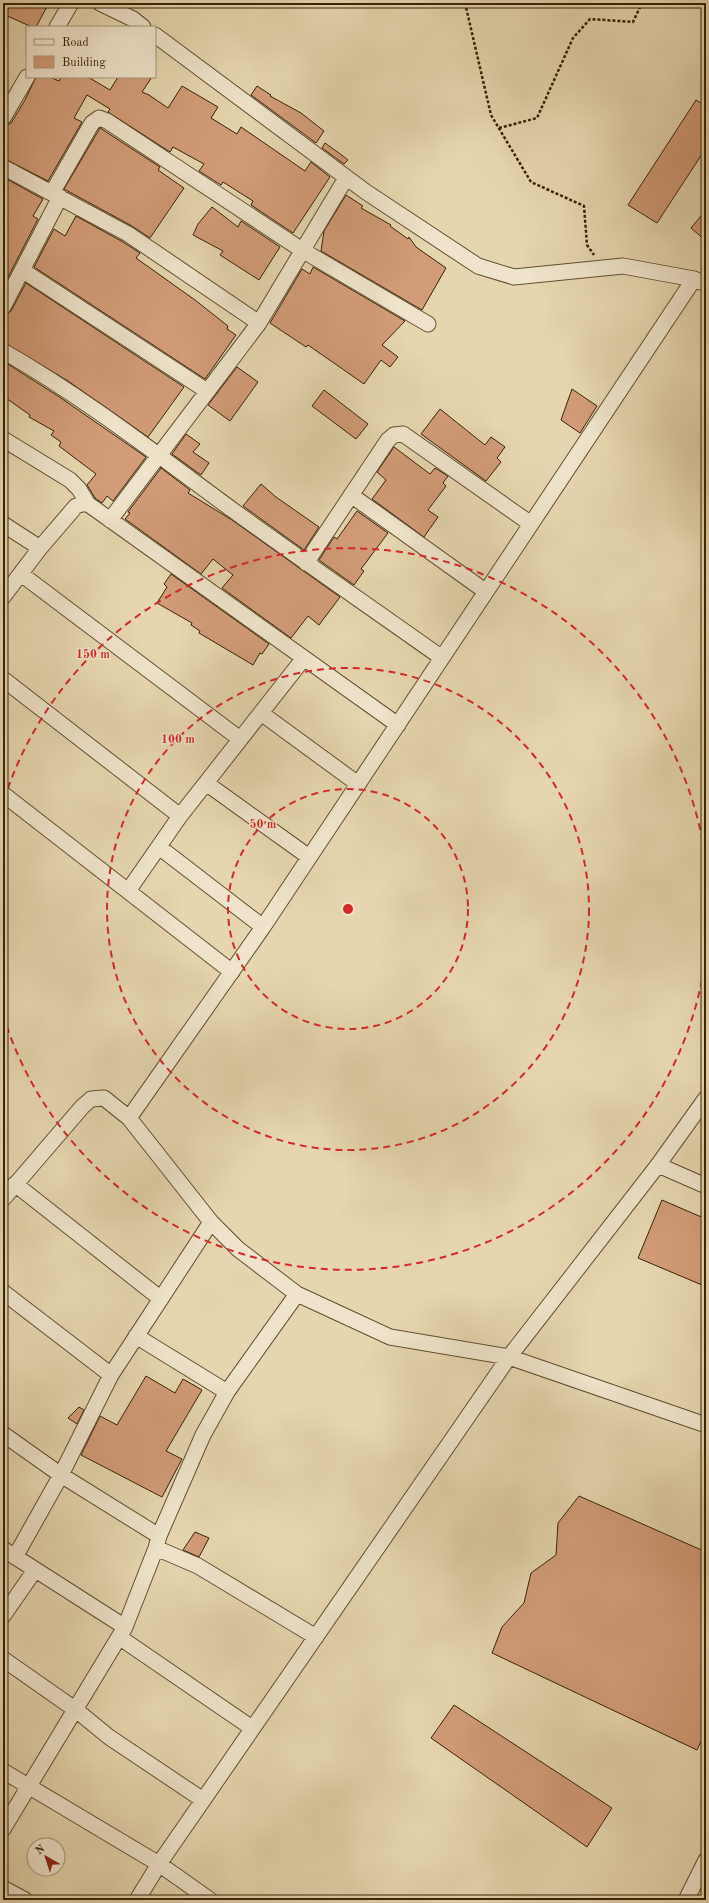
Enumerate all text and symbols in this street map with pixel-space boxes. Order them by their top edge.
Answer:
legend [26,26,156,78]
text: Road [62,37,89,49]
text: Building [62,57,106,69]
text: 150 m [76,648,110,661]
text: 100 m [161,734,195,746]
text: 50 m [250,818,277,831]
centre of rings [341,902,355,916]
north arrow [26,1837,66,1877]
text: N [34,1843,48,1857]

